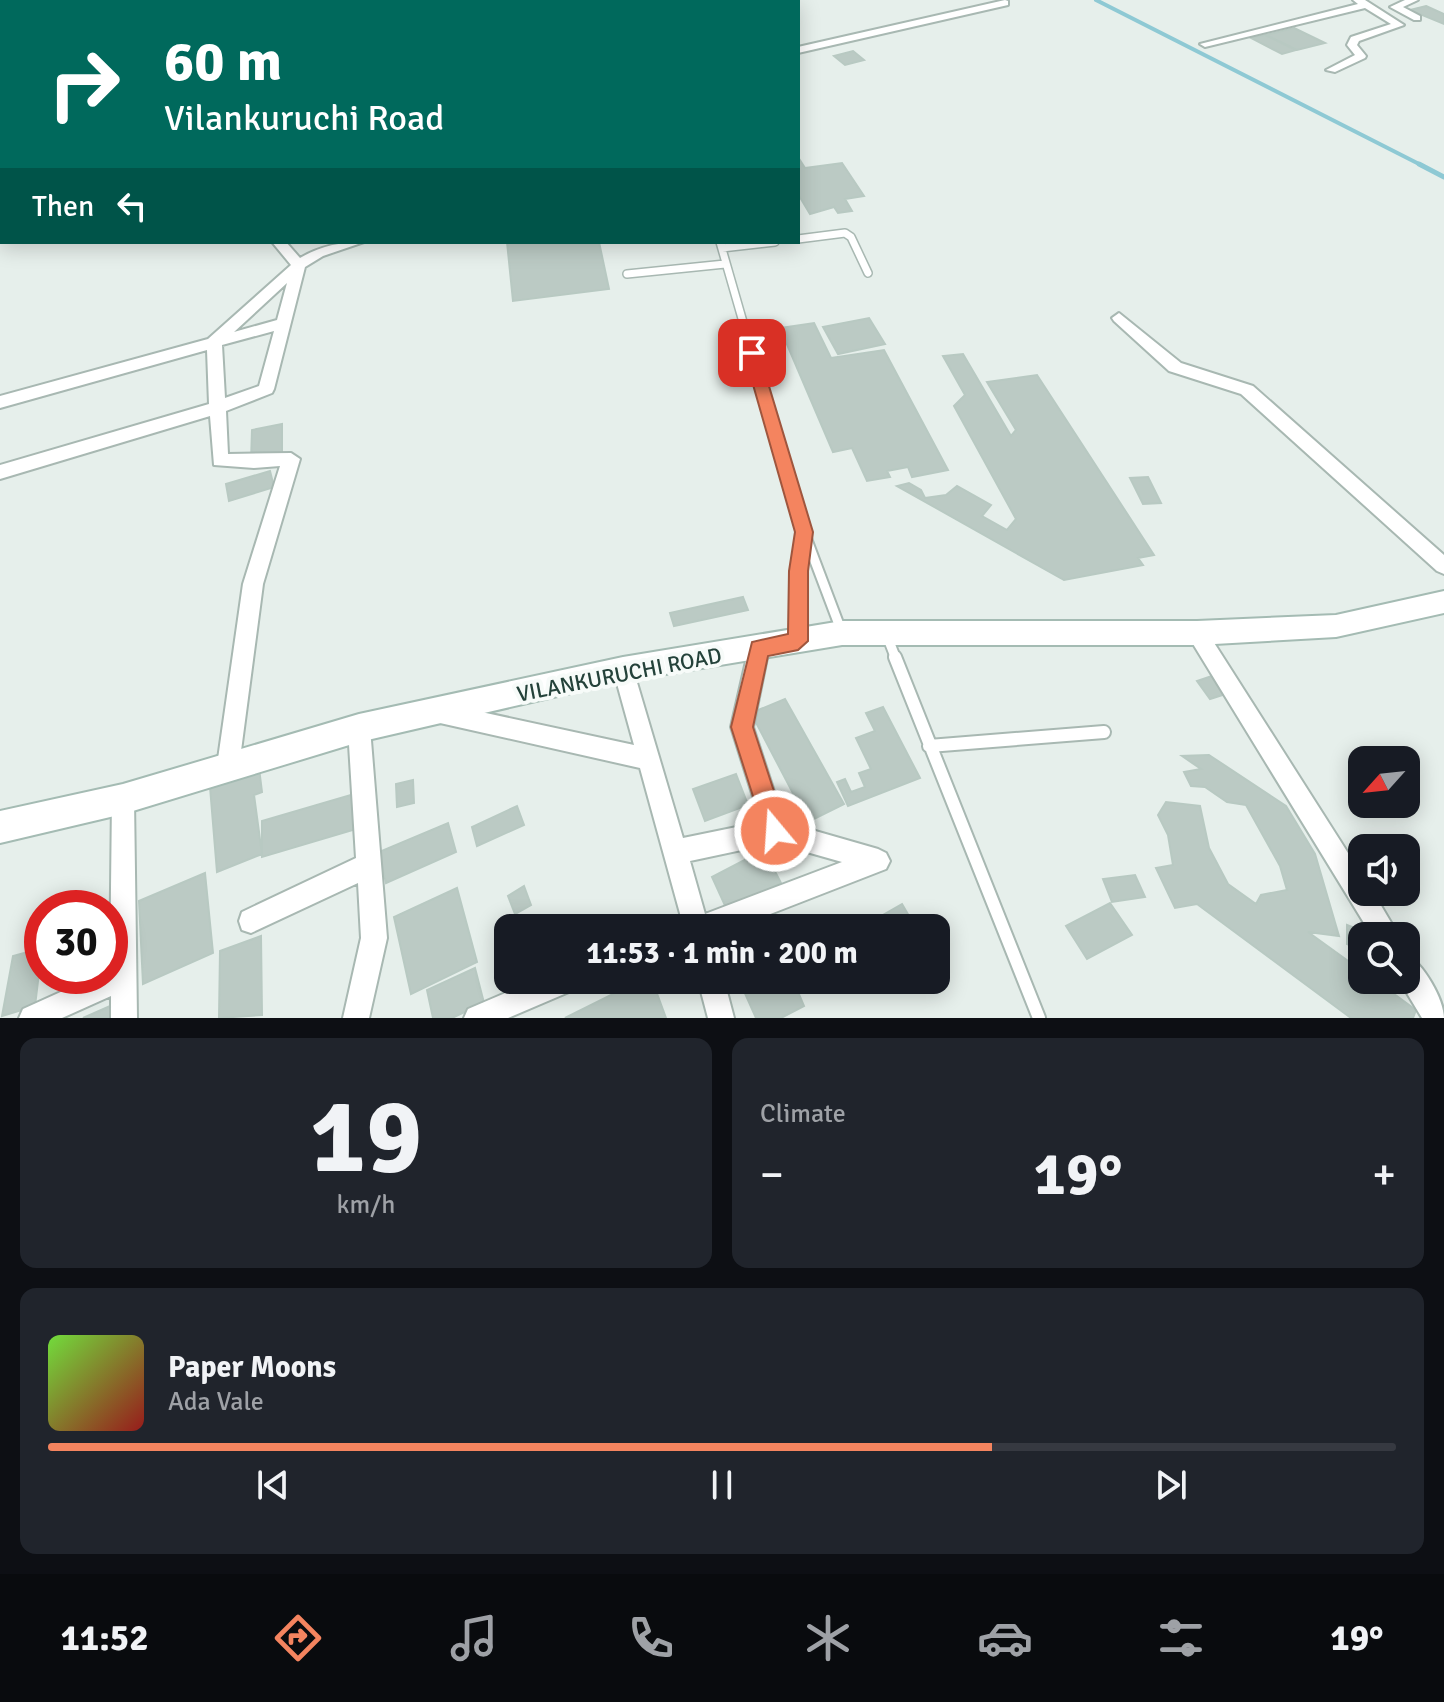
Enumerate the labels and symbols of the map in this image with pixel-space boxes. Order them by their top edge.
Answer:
pin [718,319,786,387]
street label: VILANKURUCHI ROAD [514,641,724,708]
north arrow [1348,746,1420,818]
position arrow [733,789,817,873]
speed limit sign: 30 [24,890,128,994]

